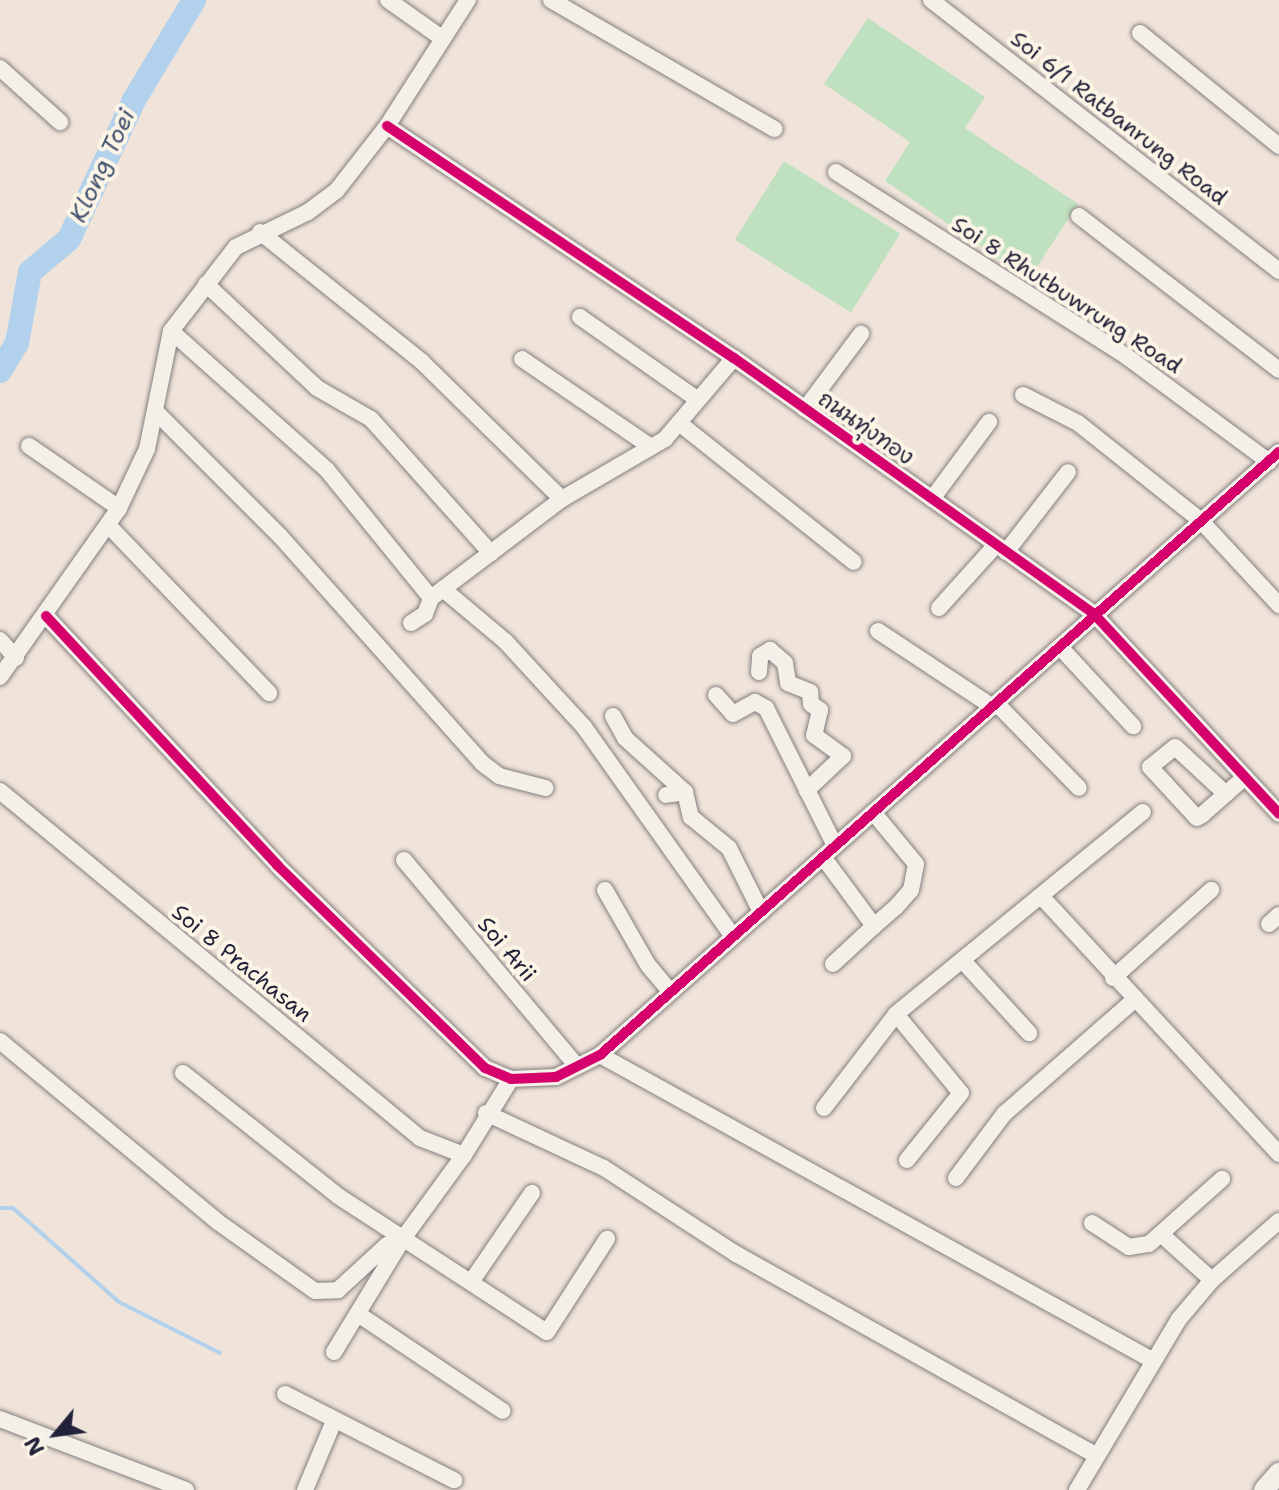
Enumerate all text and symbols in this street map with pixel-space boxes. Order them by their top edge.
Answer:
street label: Soi 6/1 Ratbanrung Road [1006,25,1232,211]
water label: Klong Toei [64,105,142,227]
street label: Soi 8 Rhutbuwrung Road [947,211,1187,379]
street label: ถนนทุ่งทอง [813,385,919,471]
street label: Soi 8 Prachasan [167,899,317,1027]
street label: Soi Arii [472,911,542,987]
north arrow [16,1394,96,1474]
text: N [18,1431,51,1461]

